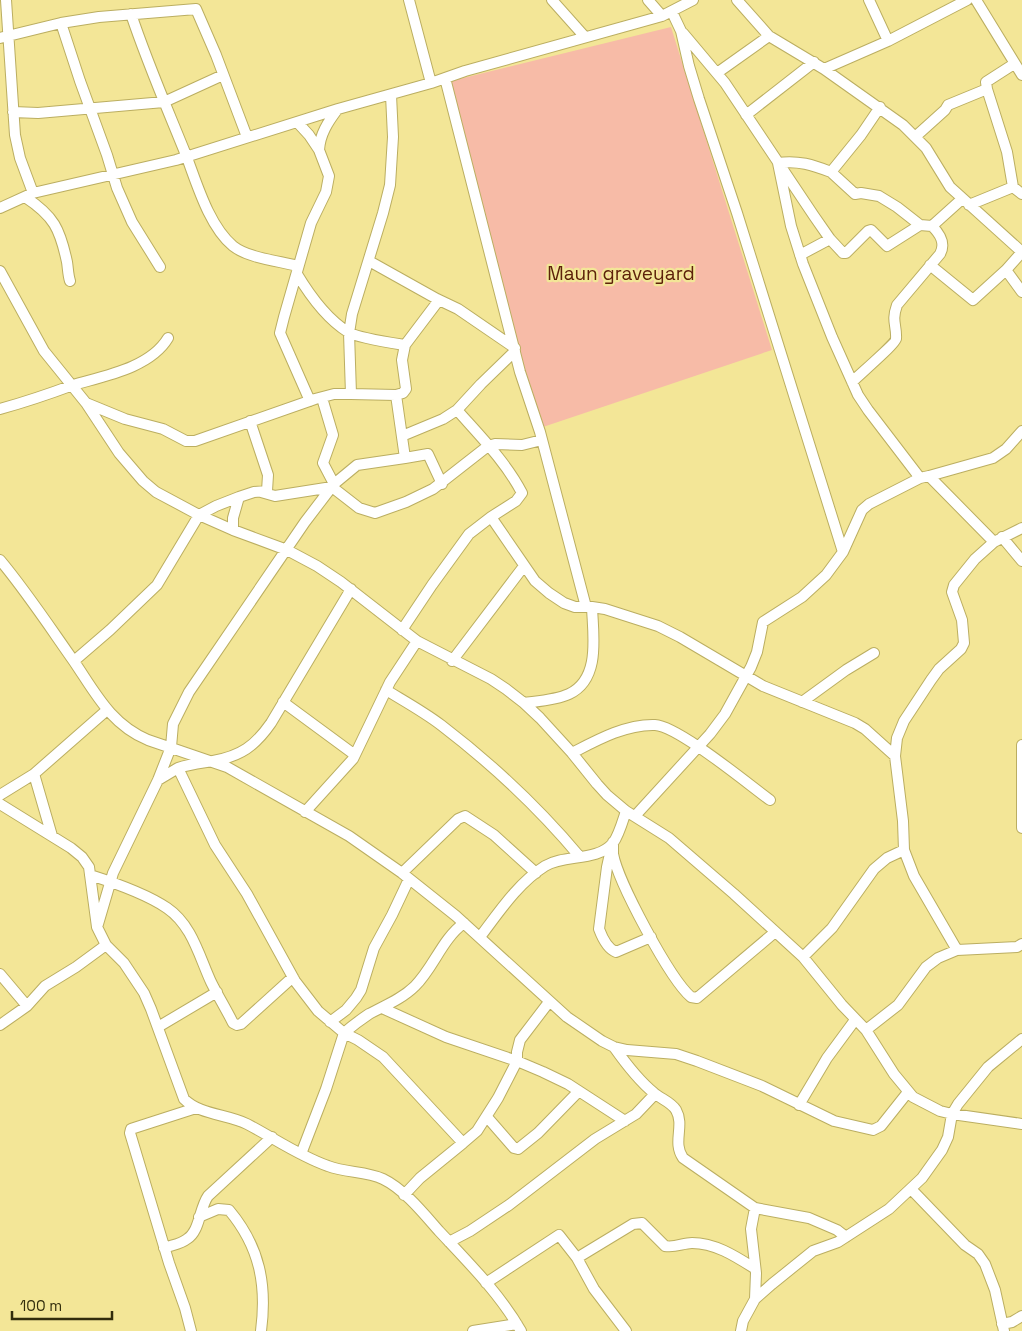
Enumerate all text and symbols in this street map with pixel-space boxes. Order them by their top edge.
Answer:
park label: Maun graveyard [547,261,695,286]
scale bar [12,1288,112,1320]
text: 100 m [20,1296,62,1315]

